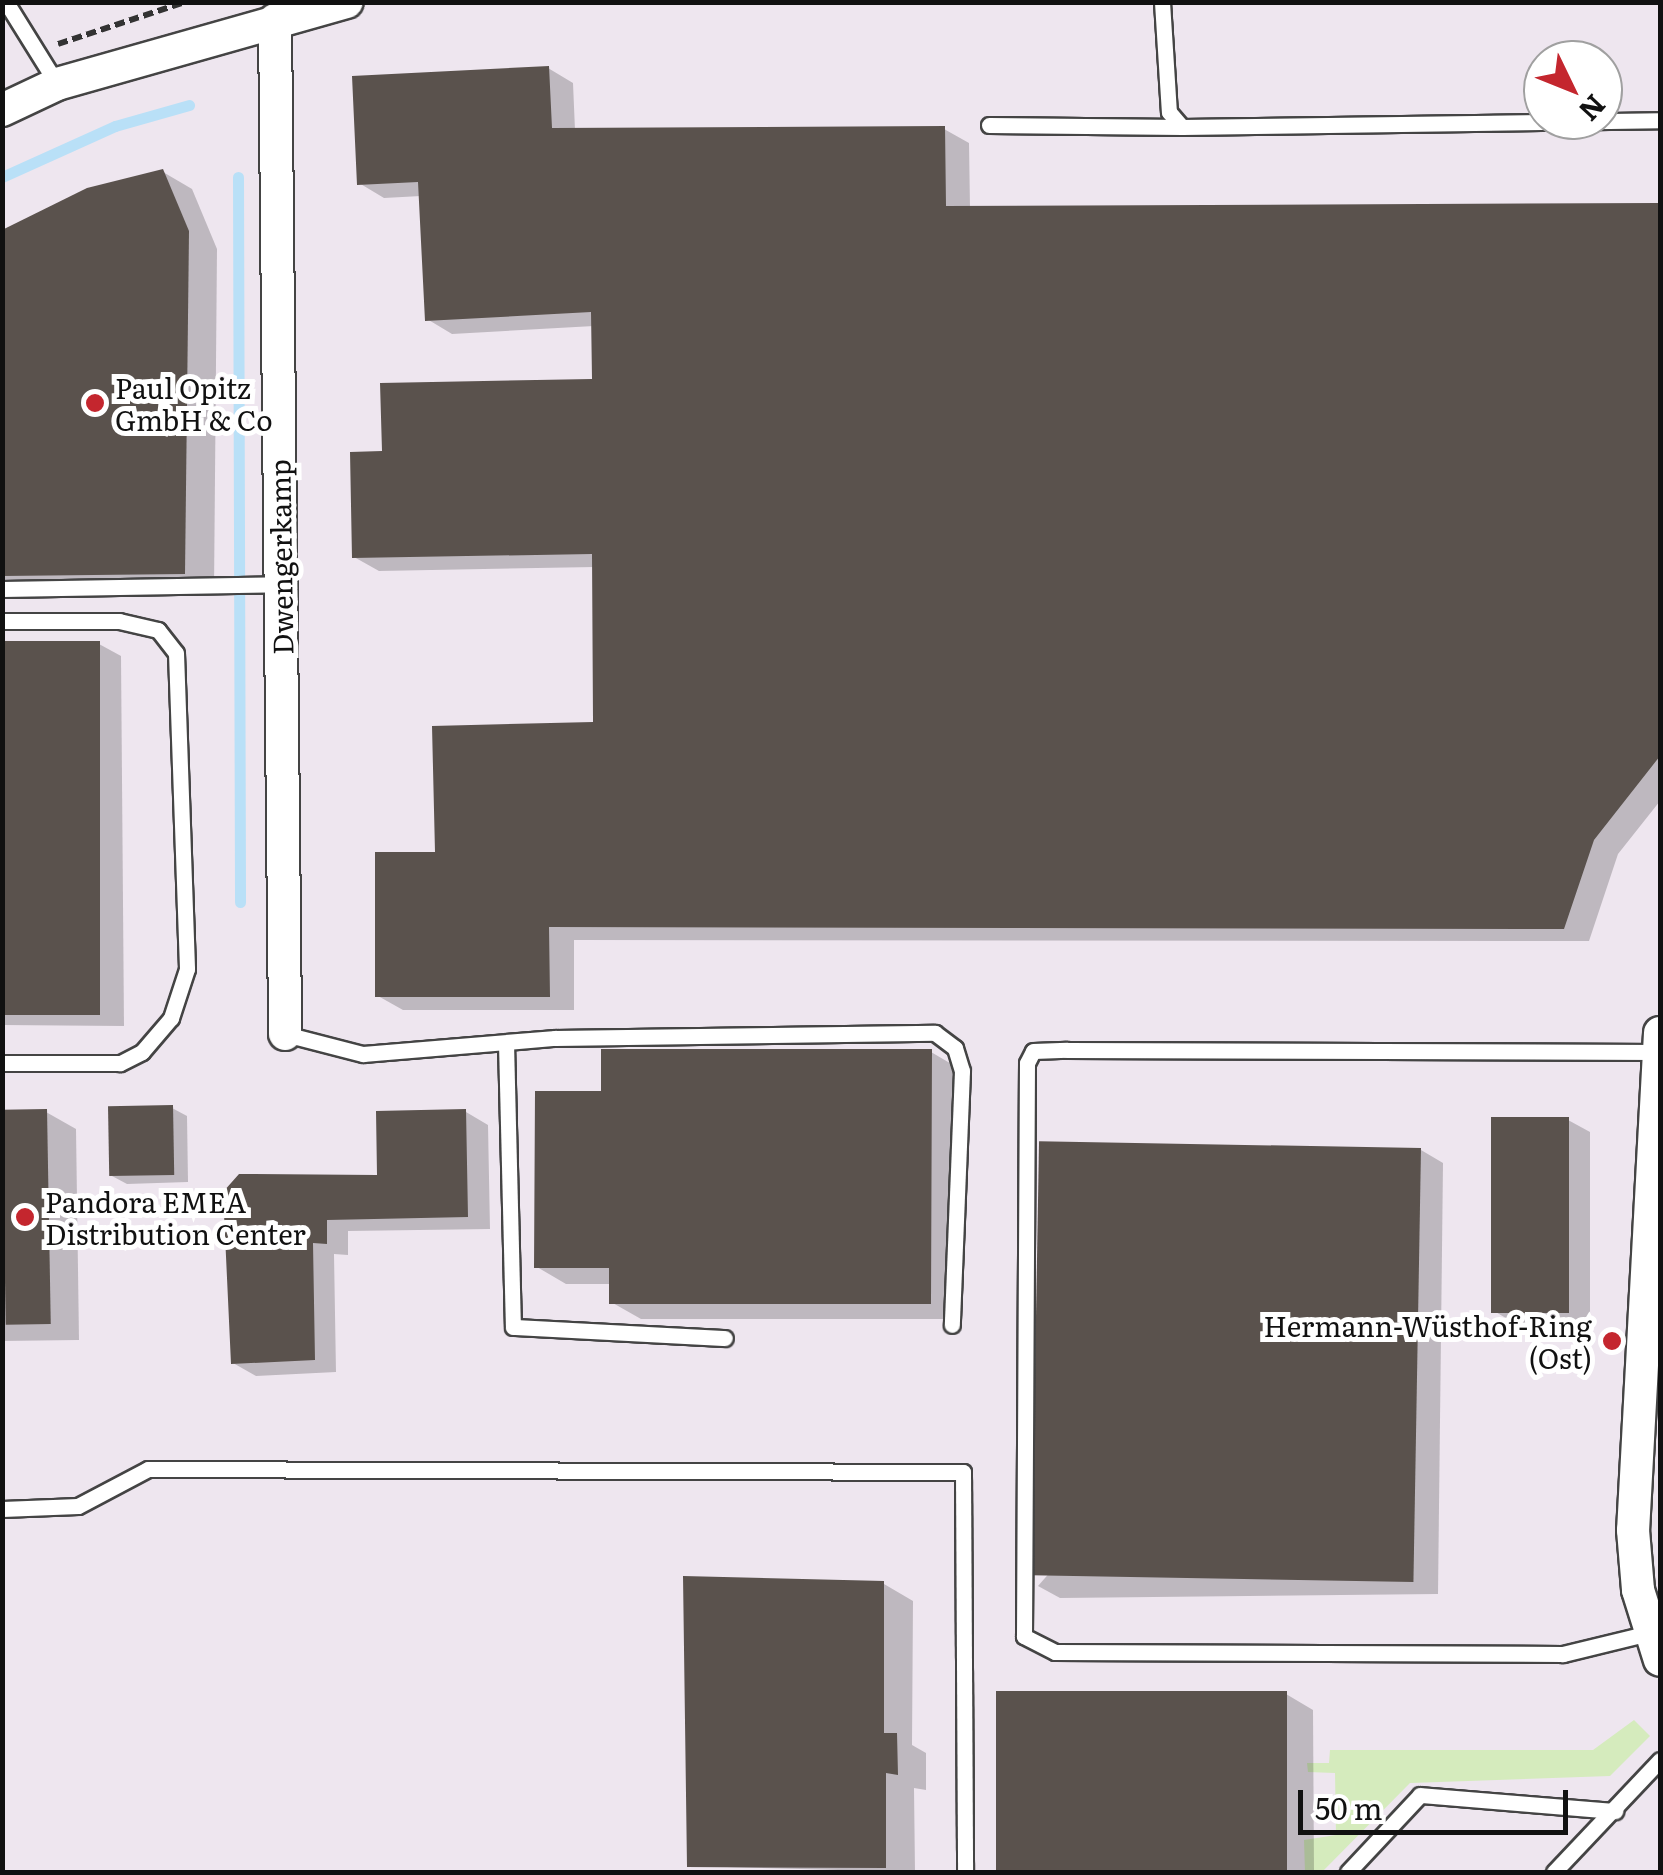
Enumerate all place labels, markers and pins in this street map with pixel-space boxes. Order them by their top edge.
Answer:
place label: Paul Opitz GmbH & Co [115,370,273,436]
marker: Paul Opitz GmbH & Co [84,392,106,414]
place label: Pandora EMEA Distribution Center [45,1184,306,1250]
marker: Pandora EMEA Distribution Center [14,1206,36,1228]
place label: Hermann-Wüsthof-Ring (Ost) [1264,1308,1592,1374]
marker: Hermann-Wüsthof-Ring (Ost) [1601,1330,1623,1352]

